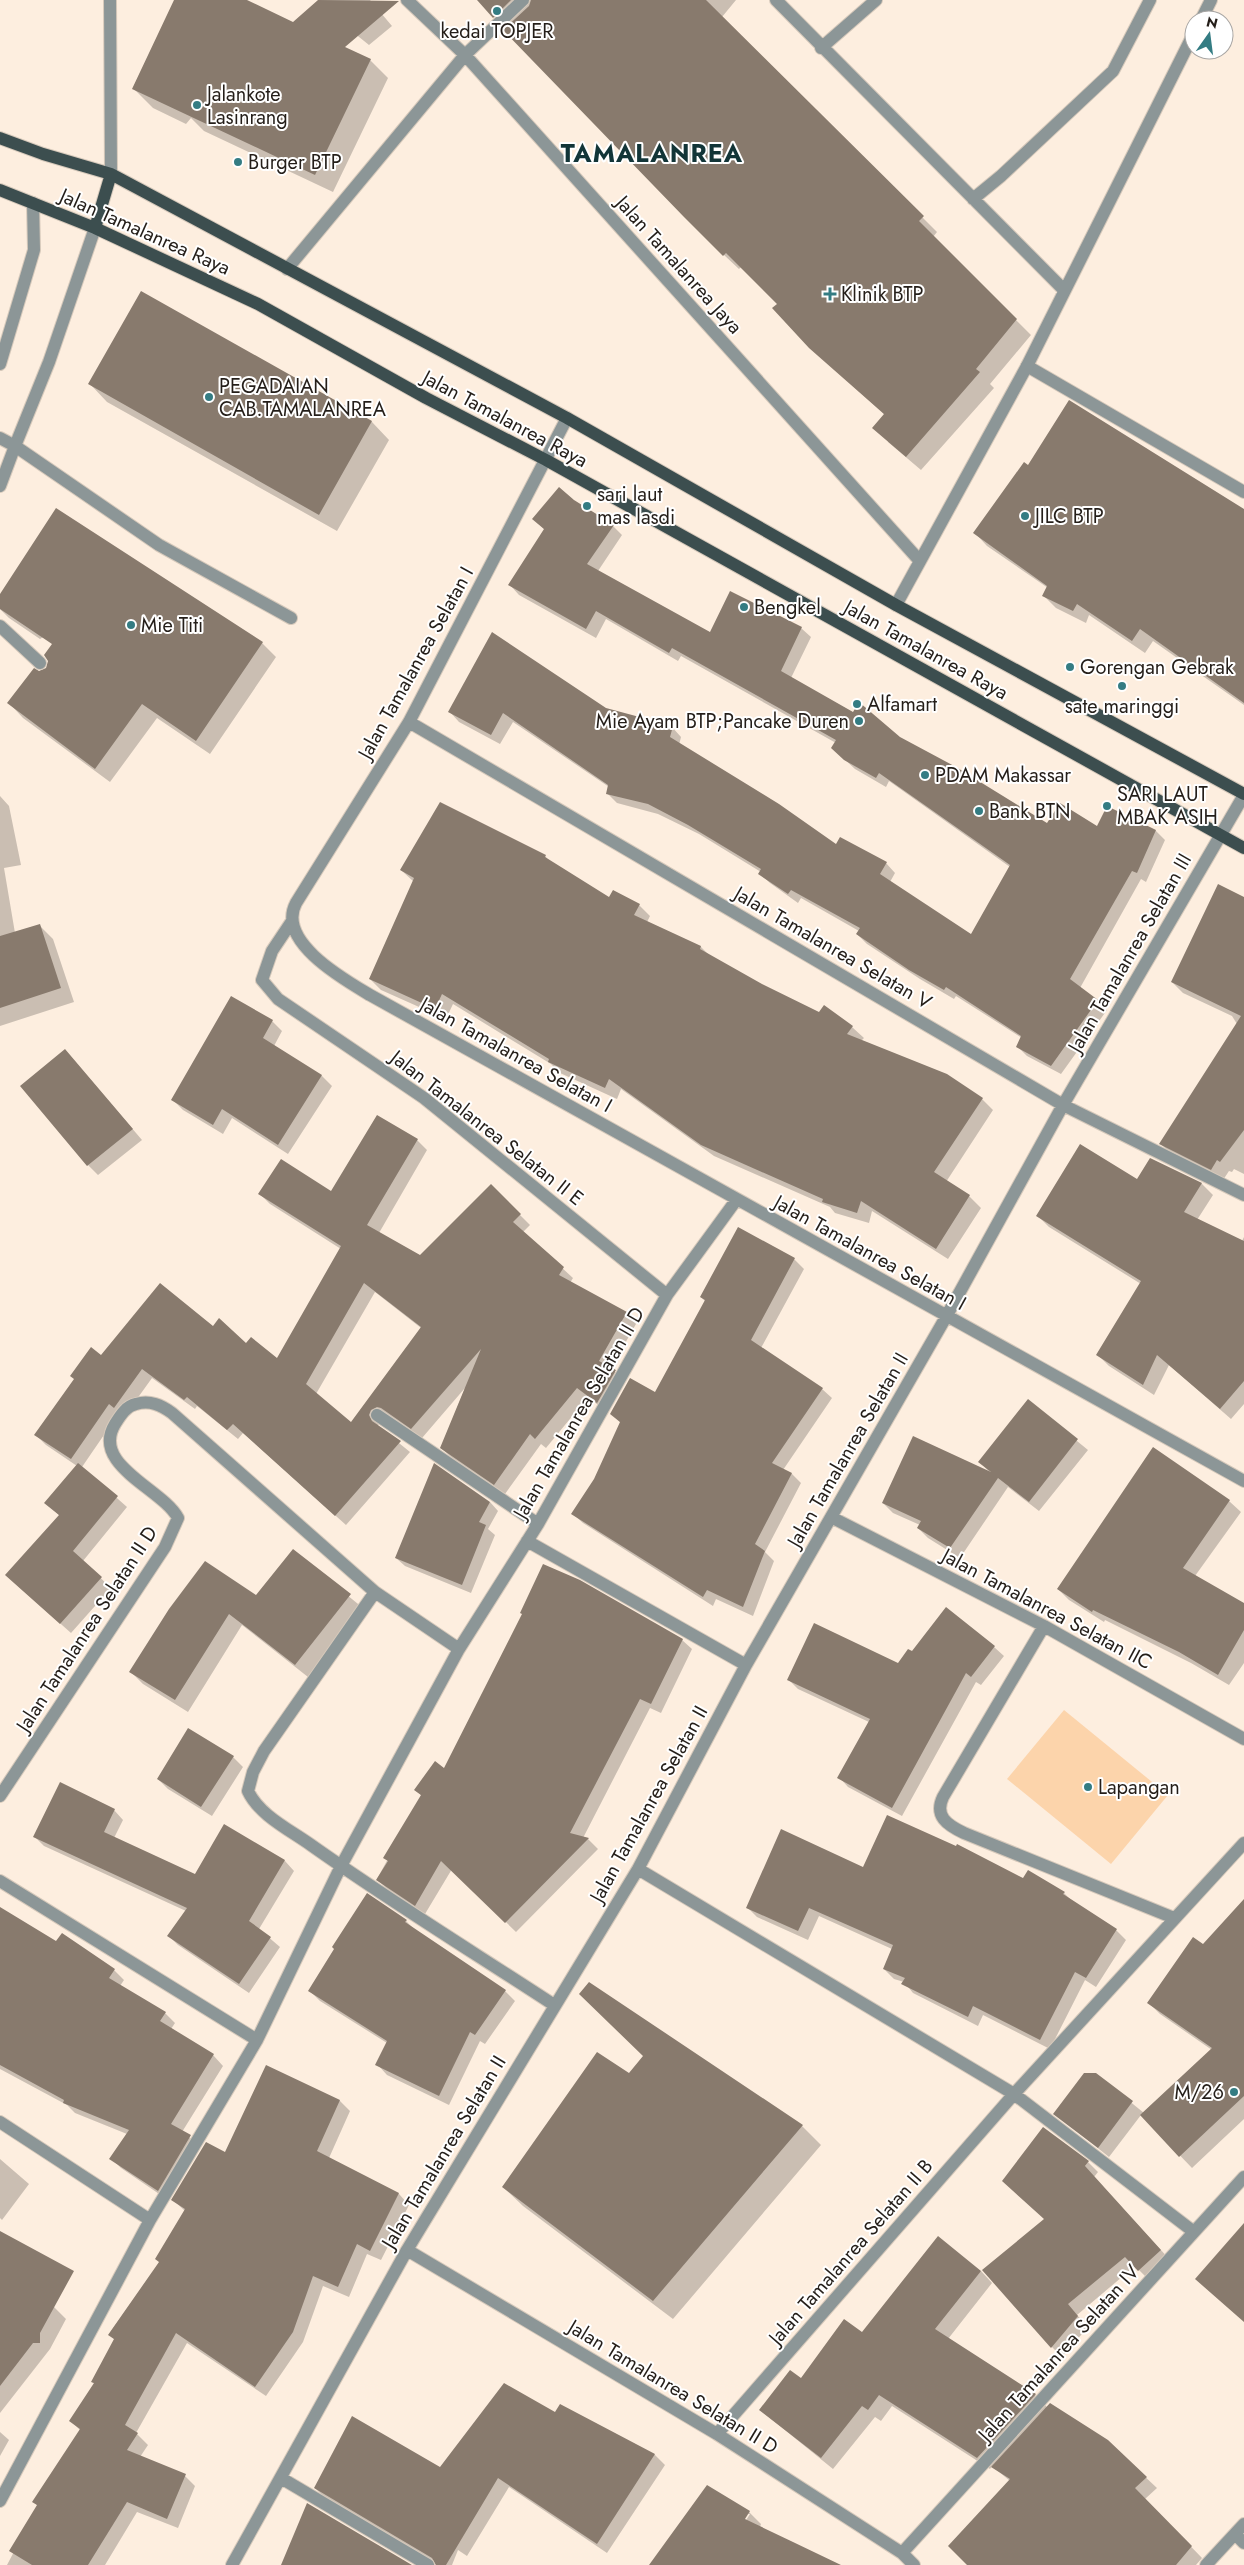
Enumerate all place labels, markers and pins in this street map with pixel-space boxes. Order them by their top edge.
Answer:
marker: kedai TOPJER [491,5,503,17]
place label: kedai TOPJER [440,17,554,46]
place label: Jalankote Lasinrang [204,80,288,132]
marker: Jalankote Lasinrang [191,99,203,111]
place label: Burger BTP [248,148,342,177]
marker: Burger BTP [232,156,244,168]
place label: Klinik BTP [841,280,923,309]
marker: Klinik BTP [823,287,837,301]
place label: PEGADAIAN CAB.TAMALANREA [219,372,387,424]
marker: PEGADAIAN CAB.TAMALANREA [203,391,215,403]
place label: sari laut mas lasdi [597,480,675,532]
marker: sari laut mas lasdi [581,500,593,512]
place label: JILC BTP [1032,502,1104,531]
marker: JILC BTP [1019,510,1031,522]
place label: Bengkel [754,593,821,622]
marker: Bengkel [738,601,750,613]
place label: Mie Titi [141,611,203,640]
marker: Mie Titi [125,619,137,631]
place label: Gorengan Gebrak [1080,653,1234,682]
marker: Gorengan Gebrak [1064,661,1076,673]
marker: sate maringgi [1116,680,1128,692]
place label: Alfamart [867,690,937,719]
place label: sate maringgi [1065,692,1179,721]
marker: Alfamart [851,698,863,710]
place label: Mie Ayam BTP;Pancake Duren [596,707,849,736]
marker: Mie Ayam BTP;Pancake Duren [853,715,865,727]
place label: PDAM Makassar [935,761,1071,790]
marker: PDAM Makassar [919,769,931,781]
place label: SARI LAUT MBAK ASIH [1117,780,1218,832]
place label: Bank BTN [989,797,1070,826]
marker: SARI LAUT MBAK ASIH [1101,800,1113,812]
marker: Bank BTN [973,805,985,817]
place label: Lapangan [1098,1773,1180,1802]
marker: Lapangan [1082,1781,1094,1793]
place label: M/26 [1175,2078,1224,2107]
marker: M/26 [1228,2086,1240,2098]

